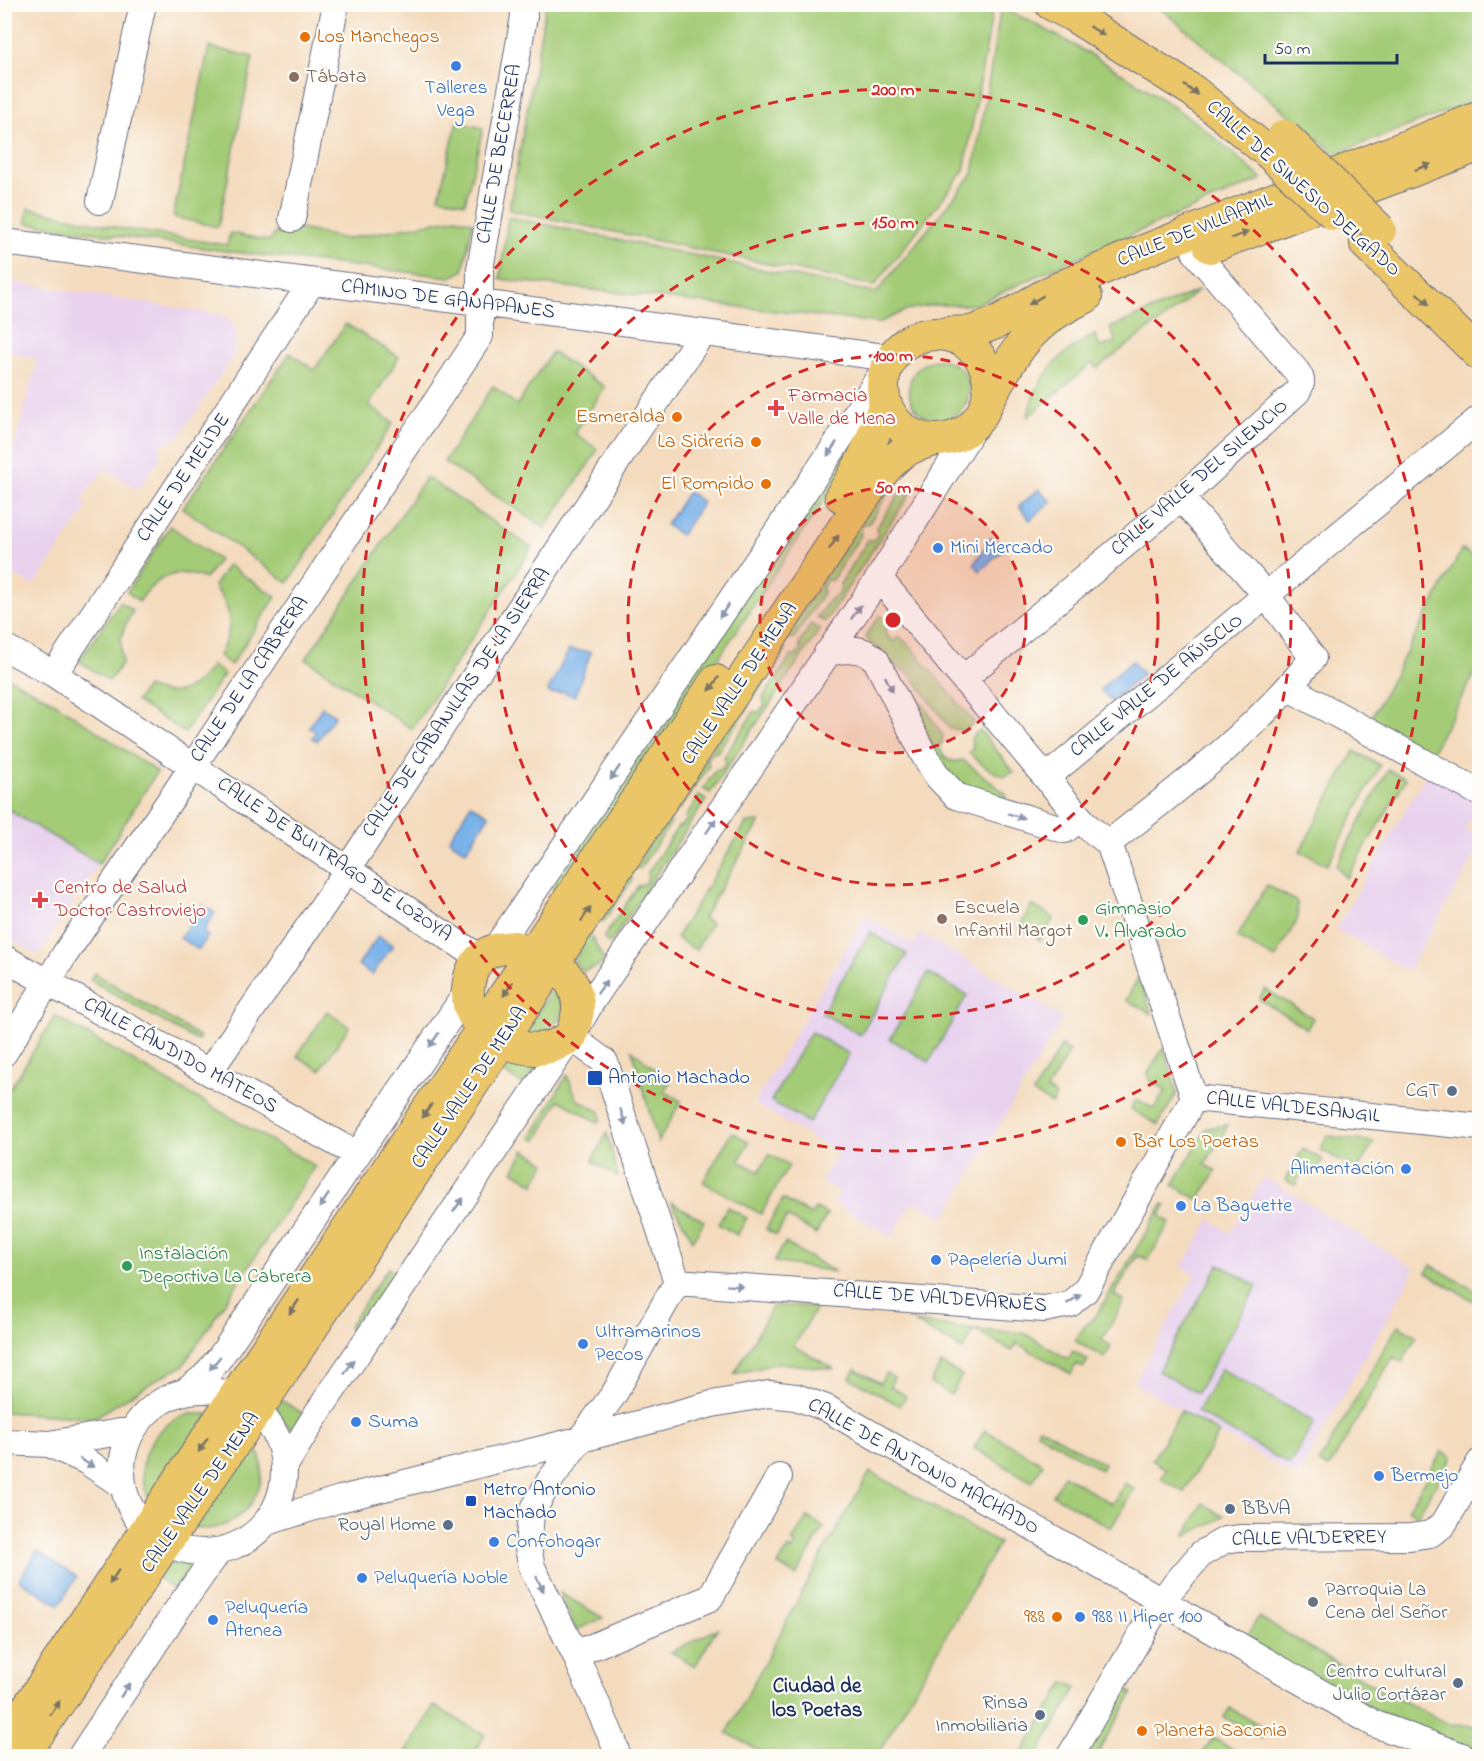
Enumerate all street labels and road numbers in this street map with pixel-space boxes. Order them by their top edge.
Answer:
street label: CALLE DE BECERREA [470,62,530,246]
street label: CALLE DE SINESIO DELGADO [1199,94,1407,284]
street label: CALLE DE VILLAAMIL [1113,186,1277,275]
street label: CAMINO DE GANAPANES [339,272,557,328]
street label: CALLE VALLE DEL SILENCIO [1105,392,1295,564]
street label: CALLE DE MELIDE [130,408,238,548]
street label: CALLE DE CABANILLAS DE LA SIERRA [356,562,558,844]
street label: CALLE DE LA CABRERA [183,591,317,769]
street label: CALLE VALLE DE MENA [675,597,805,771]
street label: CALLE VALLE DE AÑISCLO [1064,607,1250,765]
street label: CALLE DE BUITRAGO DE LOZOYA [211,770,457,950]
street label: CALLE CÁNDIDO MATEOS [78,990,283,1122]
street label: CALLE VALLE DE MENA [405,1001,535,1175]
street label: CALLE VALDESANGIL [1205,1084,1382,1132]
street label: CALLE DE VALDEVARNÉS [832,1277,1048,1321]
street label: CALLE DE ANTONIO MACHADO [802,1391,1044,1543]
street label: CALLE VALLE DE MENA [134,1407,268,1579]
street label: CALLE VALDERREY [1231,1523,1387,1555]

